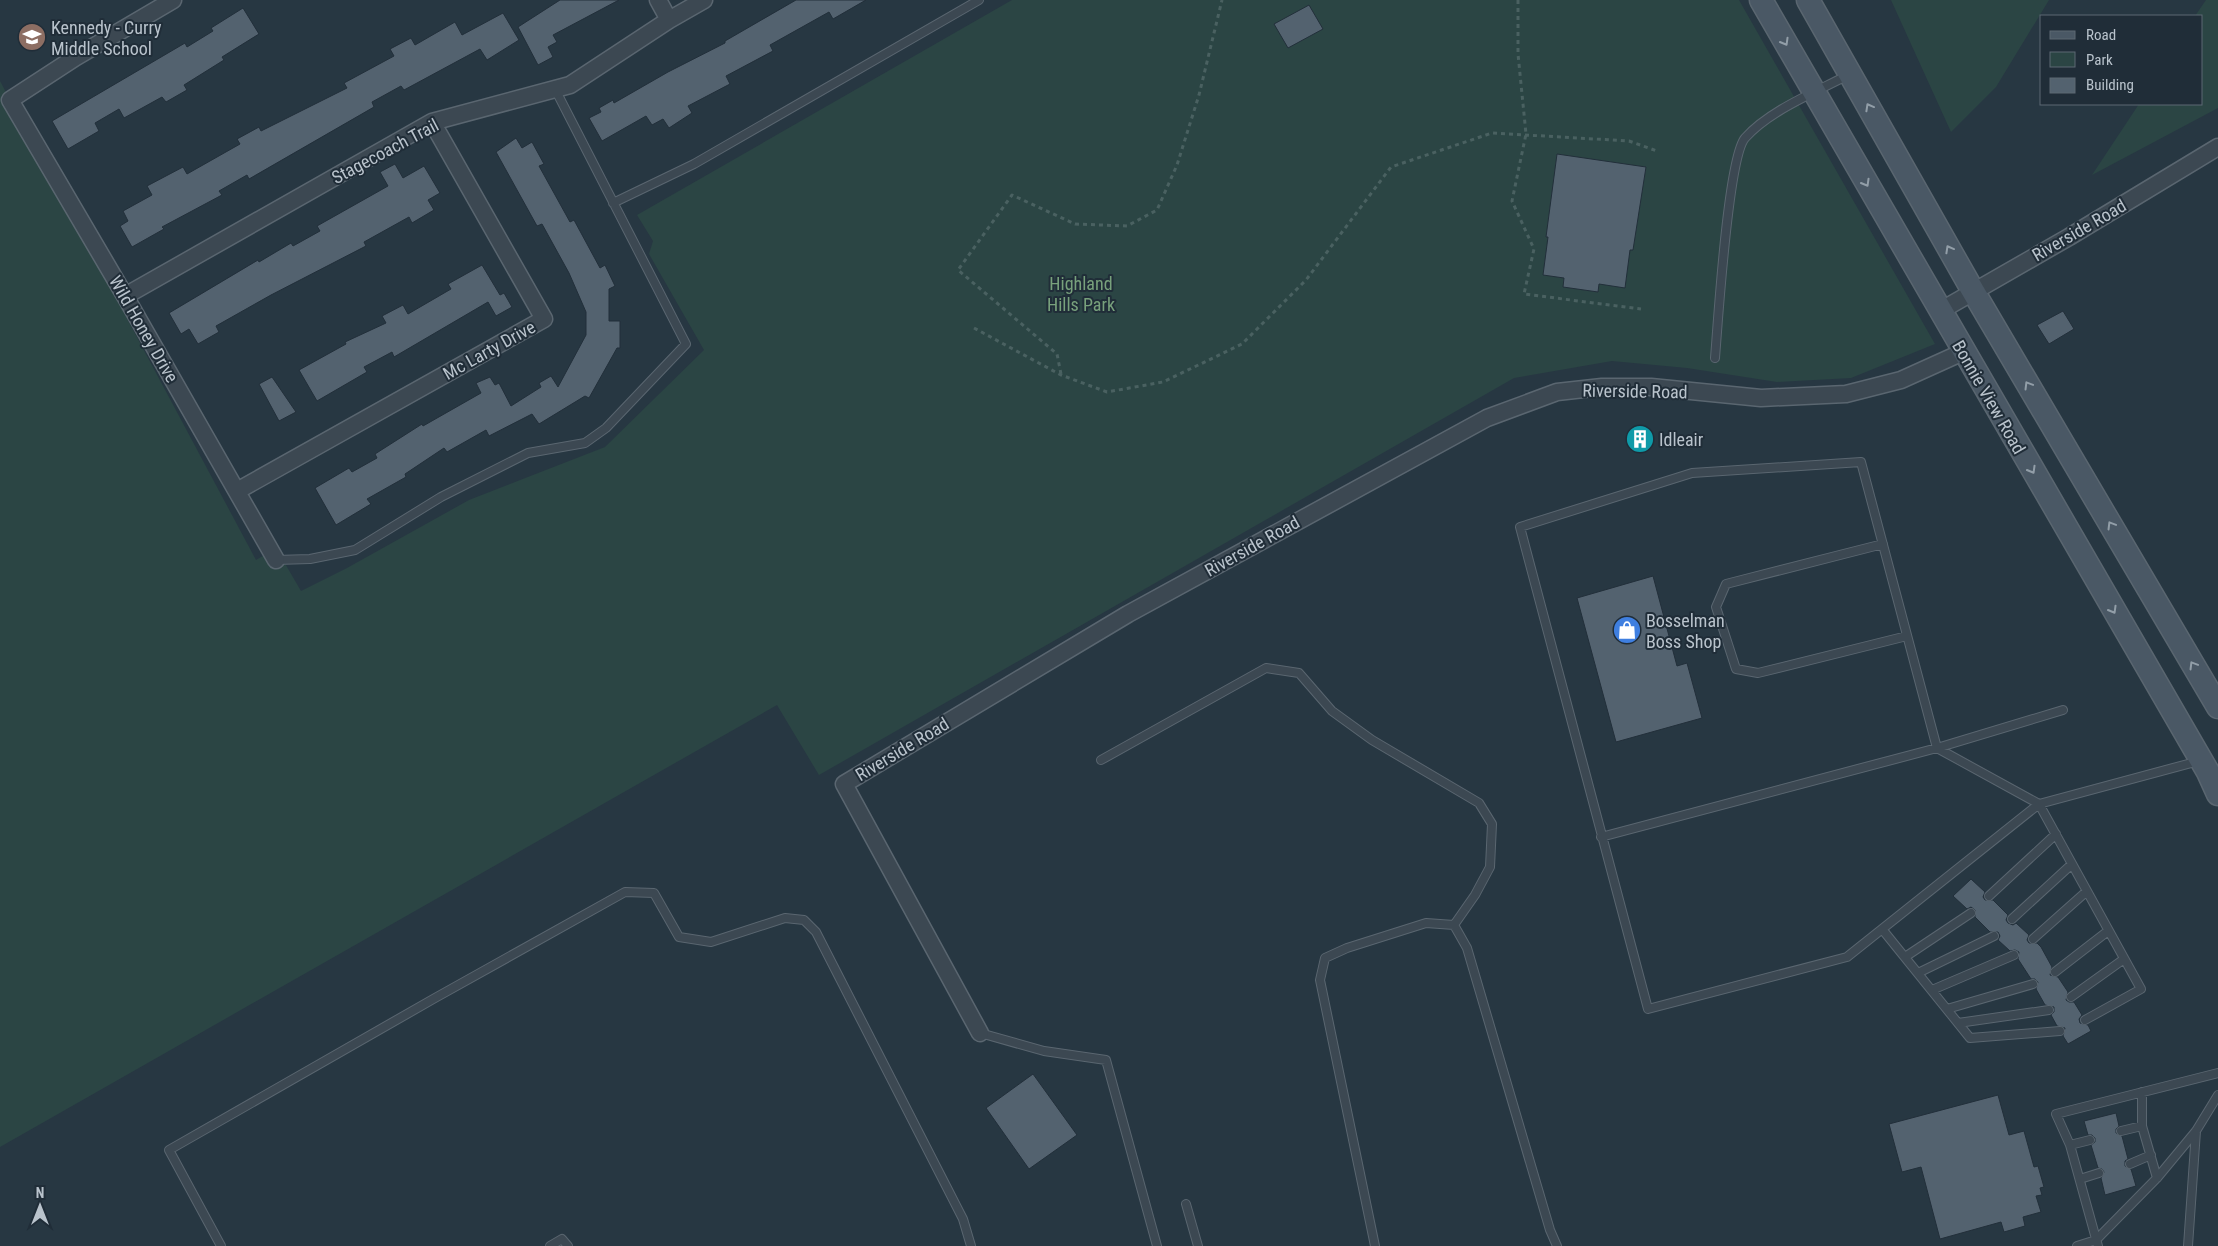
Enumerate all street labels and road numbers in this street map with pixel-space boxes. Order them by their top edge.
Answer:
street label: Stagecoach Trail [328,114,442,188]
street label: Riverside Road [2028,195,2130,265]
street label: Wild Honey Drive [105,272,183,386]
street label: Mc Larty Drive [439,316,539,384]
street label: Bonnie View Road [1948,336,2030,458]
street label: Riverside Road [1582,380,1688,402]
street label: Riverside Road [1201,511,1303,581]
street label: Riverside Road [852,713,952,785]

